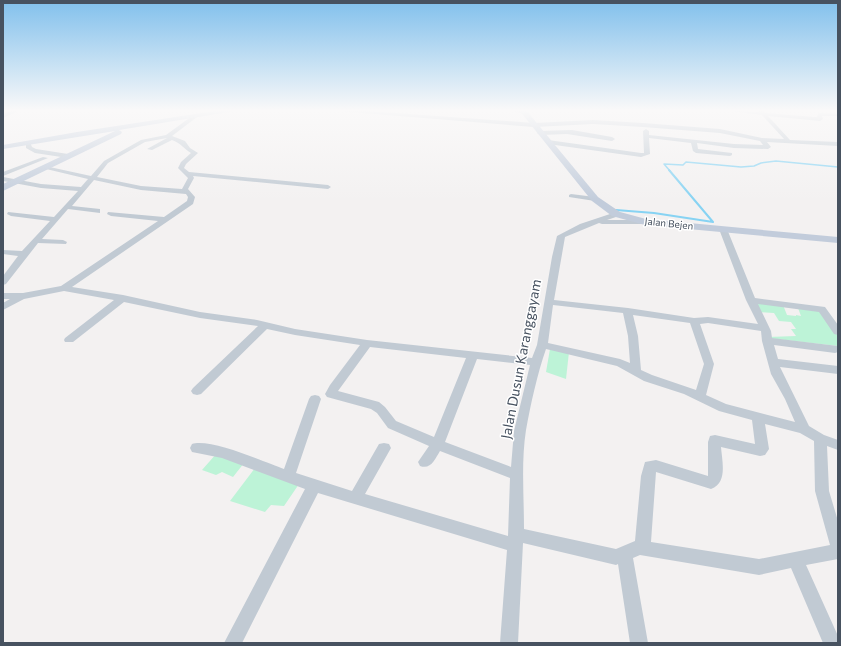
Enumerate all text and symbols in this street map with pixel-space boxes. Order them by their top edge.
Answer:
street label: Jalan Bejen [644,214,694,232]
street label: Jalan Dusun Karanggayam [497,278,544,440]

